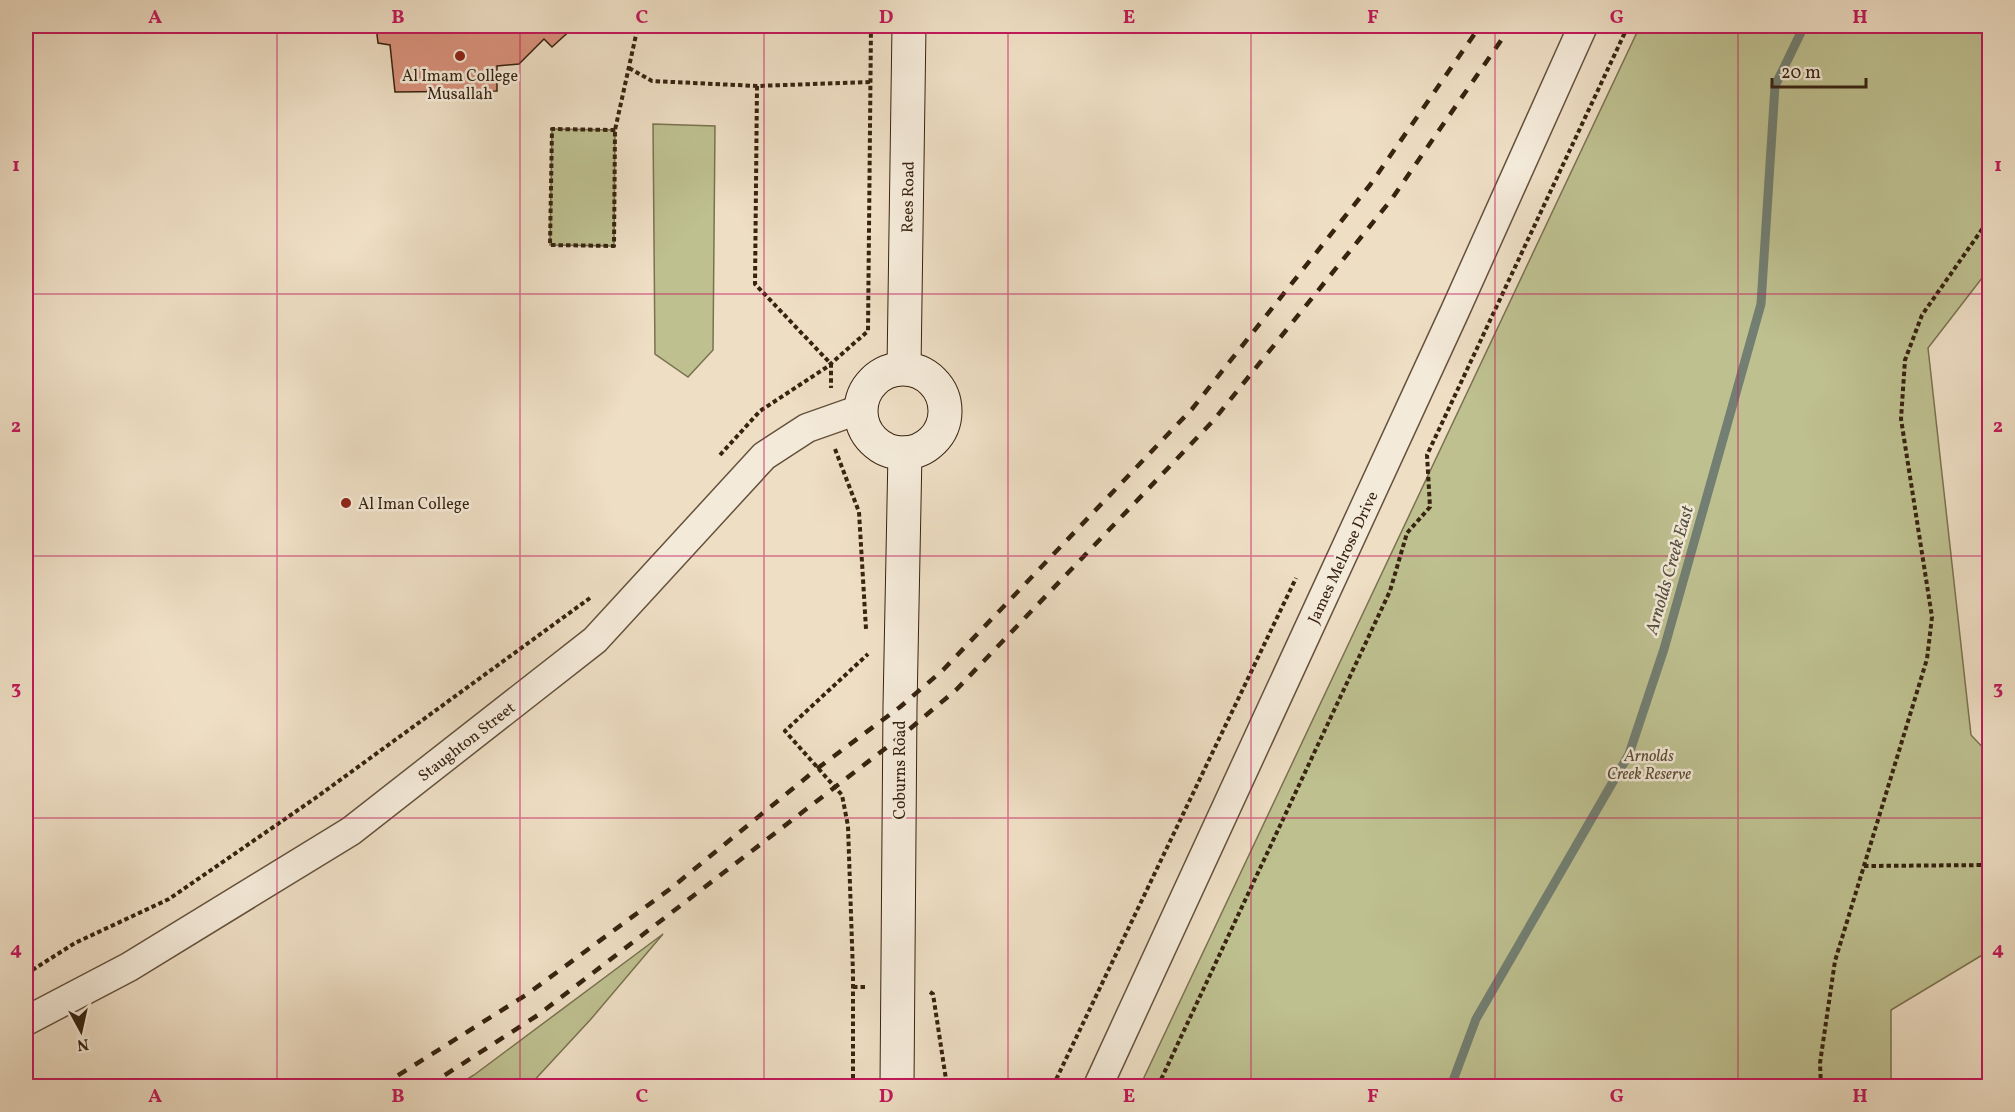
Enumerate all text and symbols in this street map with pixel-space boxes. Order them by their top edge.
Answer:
text: A [148,4,162,32]
text: B [391,4,405,32]
text: C [636,4,649,32]
text: D [879,4,893,32]
text: E [1123,4,1135,32]
text: F [1367,4,1379,32]
text: G [1610,4,1624,32]
text: H [1852,4,1868,32]
marker: Al Imam College Musallah [453,49,467,63]
scale bar [1772,51,1866,89]
text: 20 m [1781,61,1821,86]
place label: Al Imam College Musallah [402,66,518,106]
text: 1 [12,152,20,180]
text: 1 [1994,152,2002,180]
street label: Rees Road [897,161,921,233]
text: 2 [11,413,21,441]
text: 2 [1993,413,2003,441]
street label: James Melrose Drive [1303,488,1384,628]
place label: Al Iman College [358,494,470,516]
marker: Al Iman College [339,496,353,510]
water label: Arnolds Creek East [1640,502,1701,639]
text: 3 [11,675,21,703]
text: 3 [1993,675,2003,703]
street label: Staughton Street [414,697,521,788]
street label: Coburns Road [890,720,912,820]
park label: Arnolds Creek Reserve [1607,746,1691,786]
text: 4 [10,936,22,964]
text: 4 [1992,936,2004,964]
north arrow [51,1001,111,1061]
text: N [75,1032,90,1056]
text: A [148,1083,162,1111]
text: B [391,1083,405,1111]
text: C [636,1083,649,1111]
text: D [879,1083,893,1111]
text: E [1123,1083,1135,1111]
text: F [1367,1083,1379,1111]
text: G [1610,1083,1624,1111]
text: H [1852,1083,1868,1111]

